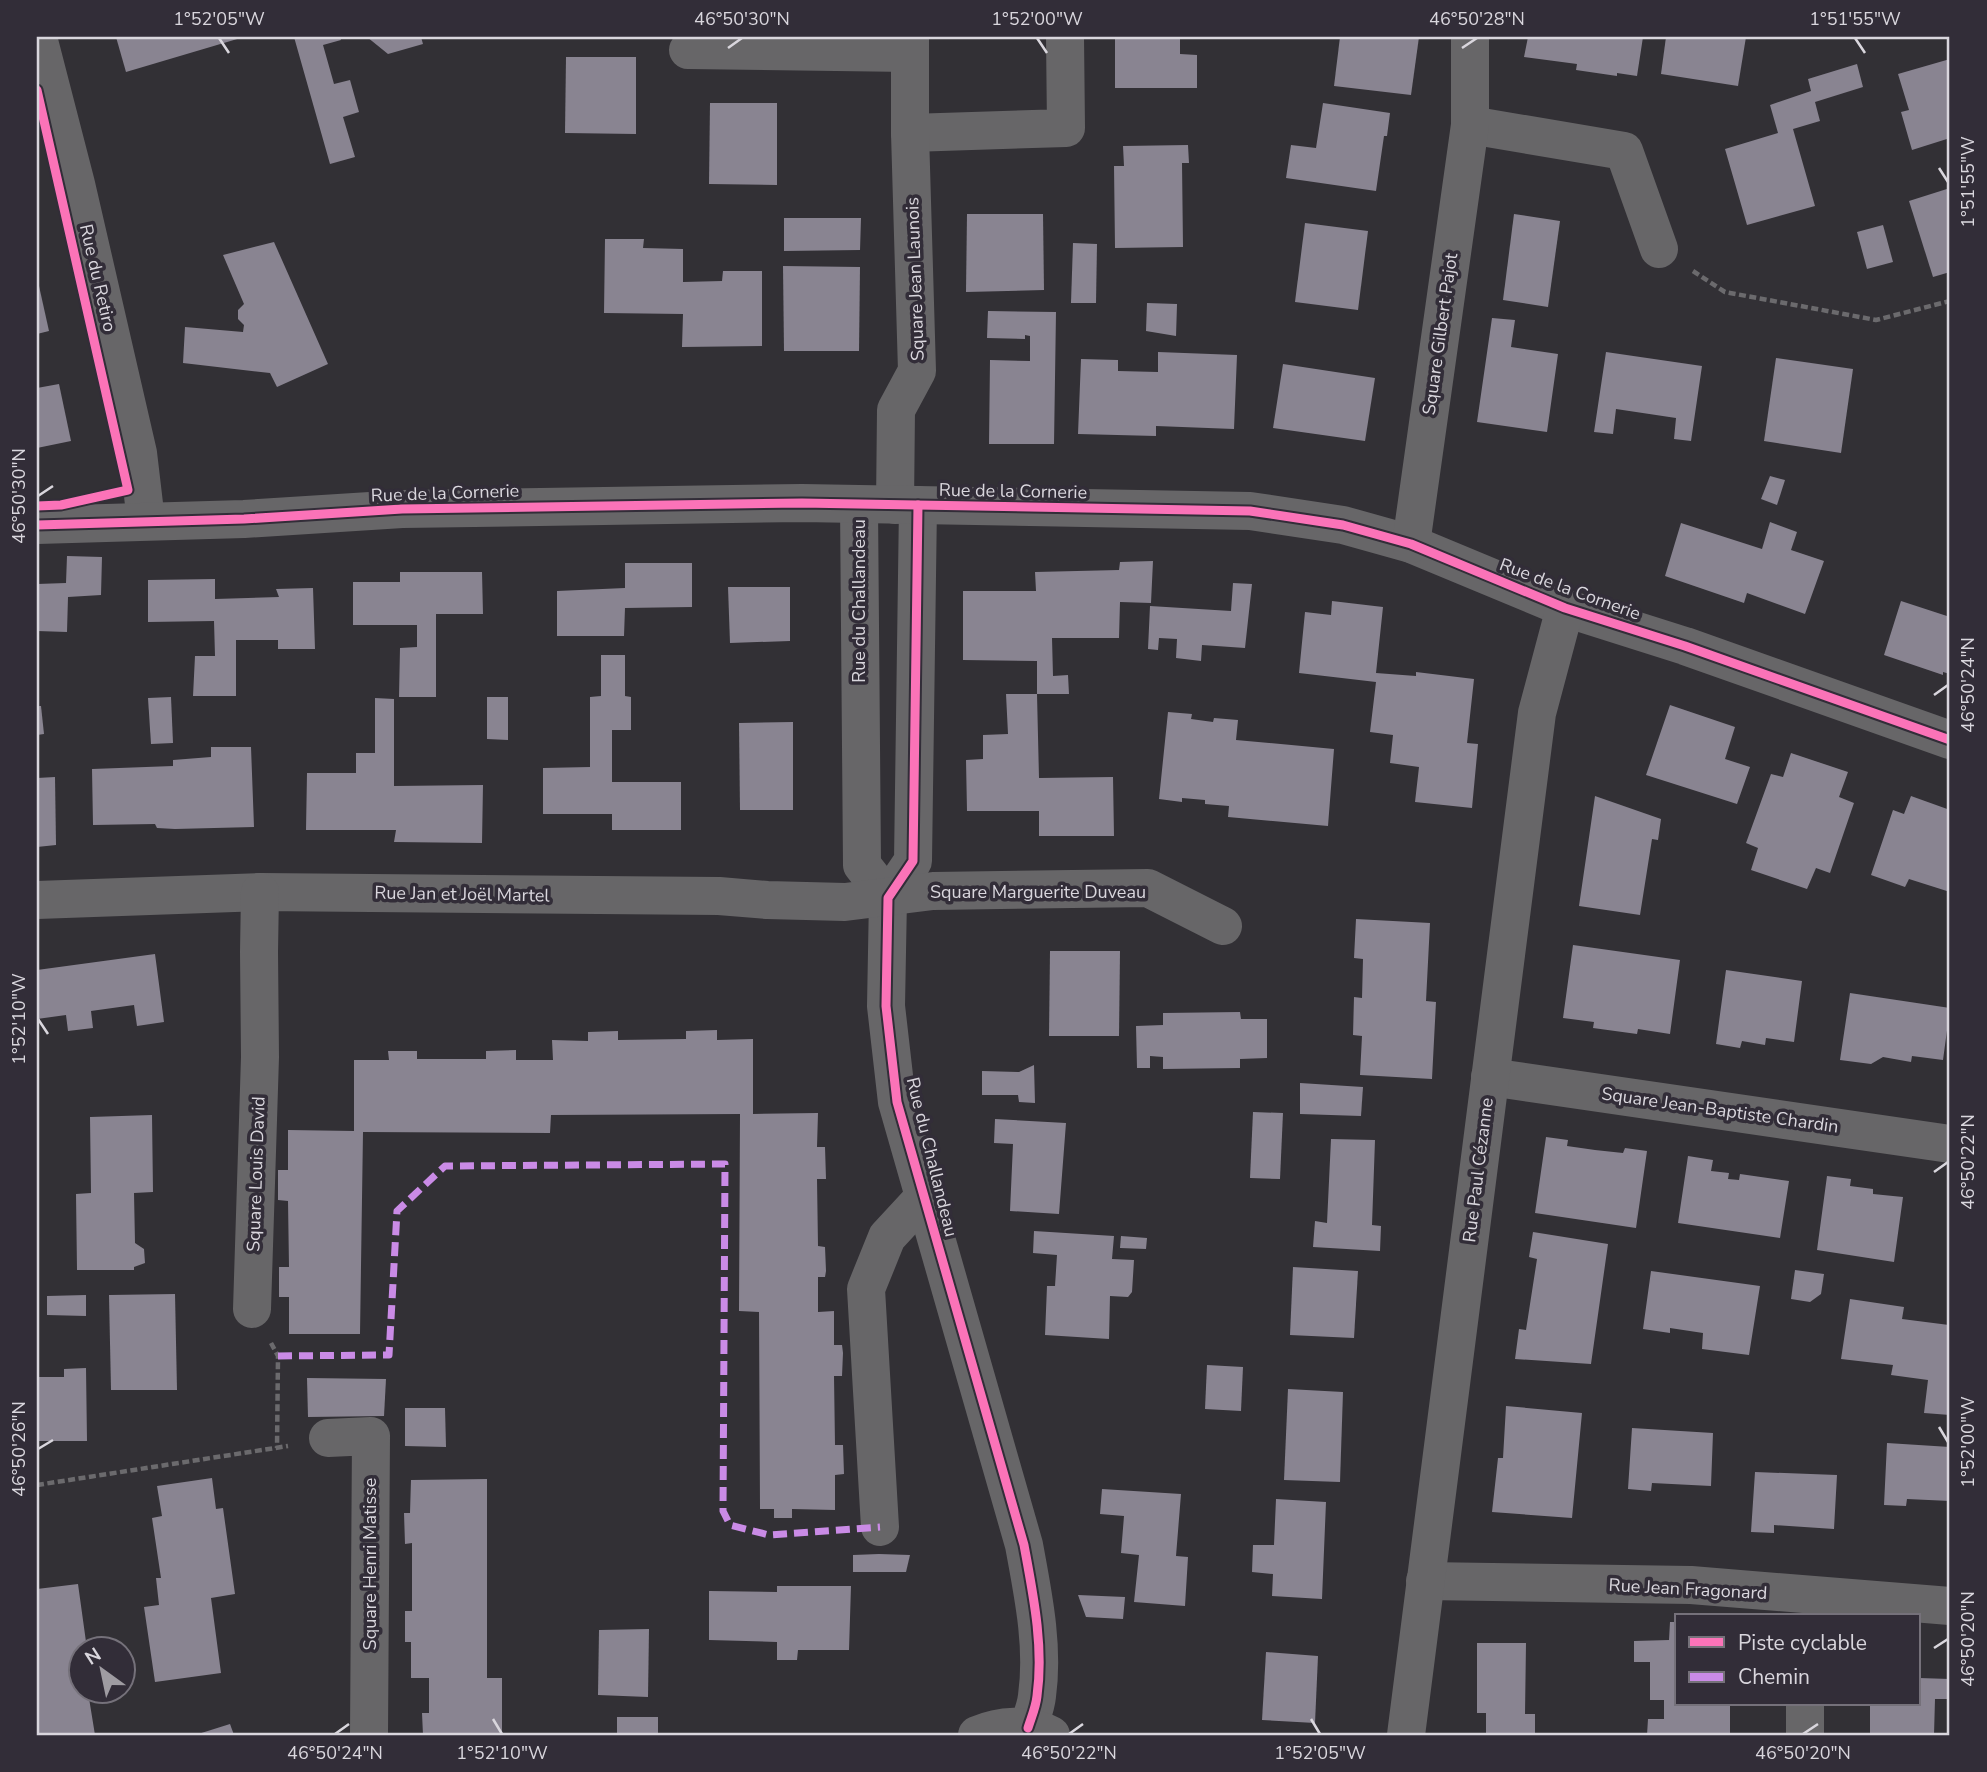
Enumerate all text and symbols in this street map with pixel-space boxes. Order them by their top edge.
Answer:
text: 1°52'05"W [173,7,265,31]
text: 46°50'30"N [694,7,790,31]
text: 1°52'00"W [991,7,1083,31]
text: 46°50'28"N [1429,7,1525,31]
text: 1°51'55"W [1809,7,1901,31]
text: 1°51'55"W [1956,136,1980,228]
street label: Square Jean Launois [900,197,930,361]
street label: Rue du Retiro [74,222,122,334]
street label: Square Gilbert Pajot [1417,251,1463,416]
text: 46°50'30"N [7,448,31,544]
street label: Rue de la Cornerie [370,478,520,508]
street label: Rue de la Cornerie [939,478,1087,504]
street label: Rue du Challandeau [847,519,871,683]
street label: Rue de la Cornerie [1496,552,1644,626]
text: 46°50'24"N [1956,637,1980,733]
street label: Rue Jan et Joël Martel [374,880,551,908]
street label: Square Marguerite Duveau [930,880,1146,904]
text: 1°52'10"W [7,973,31,1065]
street label: Rue du Challandeau [901,1075,963,1239]
street label: Square Jean-Baptiste Chardin [1600,1081,1840,1139]
street label: Square Louis David [241,1096,271,1252]
street label: Rue Paul Cézanne [1457,1096,1499,1244]
text: 46°50'22"N [1956,1114,1980,1210]
text: 1°52'00"W [1956,1396,1980,1488]
text: 46°50'26"N [7,1401,31,1497]
street label: Square Henri Matisse [358,1478,382,1650]
street label: Rue Jean Fragonard [1608,1573,1768,1605]
text: 46°50'20"N [1956,1591,1980,1687]
legend [1675,1614,1920,1706]
text: Piste cyclable [1738,1629,1867,1657]
north arrow [66,1636,136,1706]
text: N [80,1642,106,1671]
text: Chemin [1738,1663,1810,1691]
text: 46°50'24"N [287,1741,383,1765]
text: 1°52'10"W [456,1741,548,1765]
text: 46°50'22"N [1021,1741,1117,1765]
text: 1°52'05"W [1274,1741,1366,1765]
text: 46°50'20"N [1755,1741,1851,1765]

